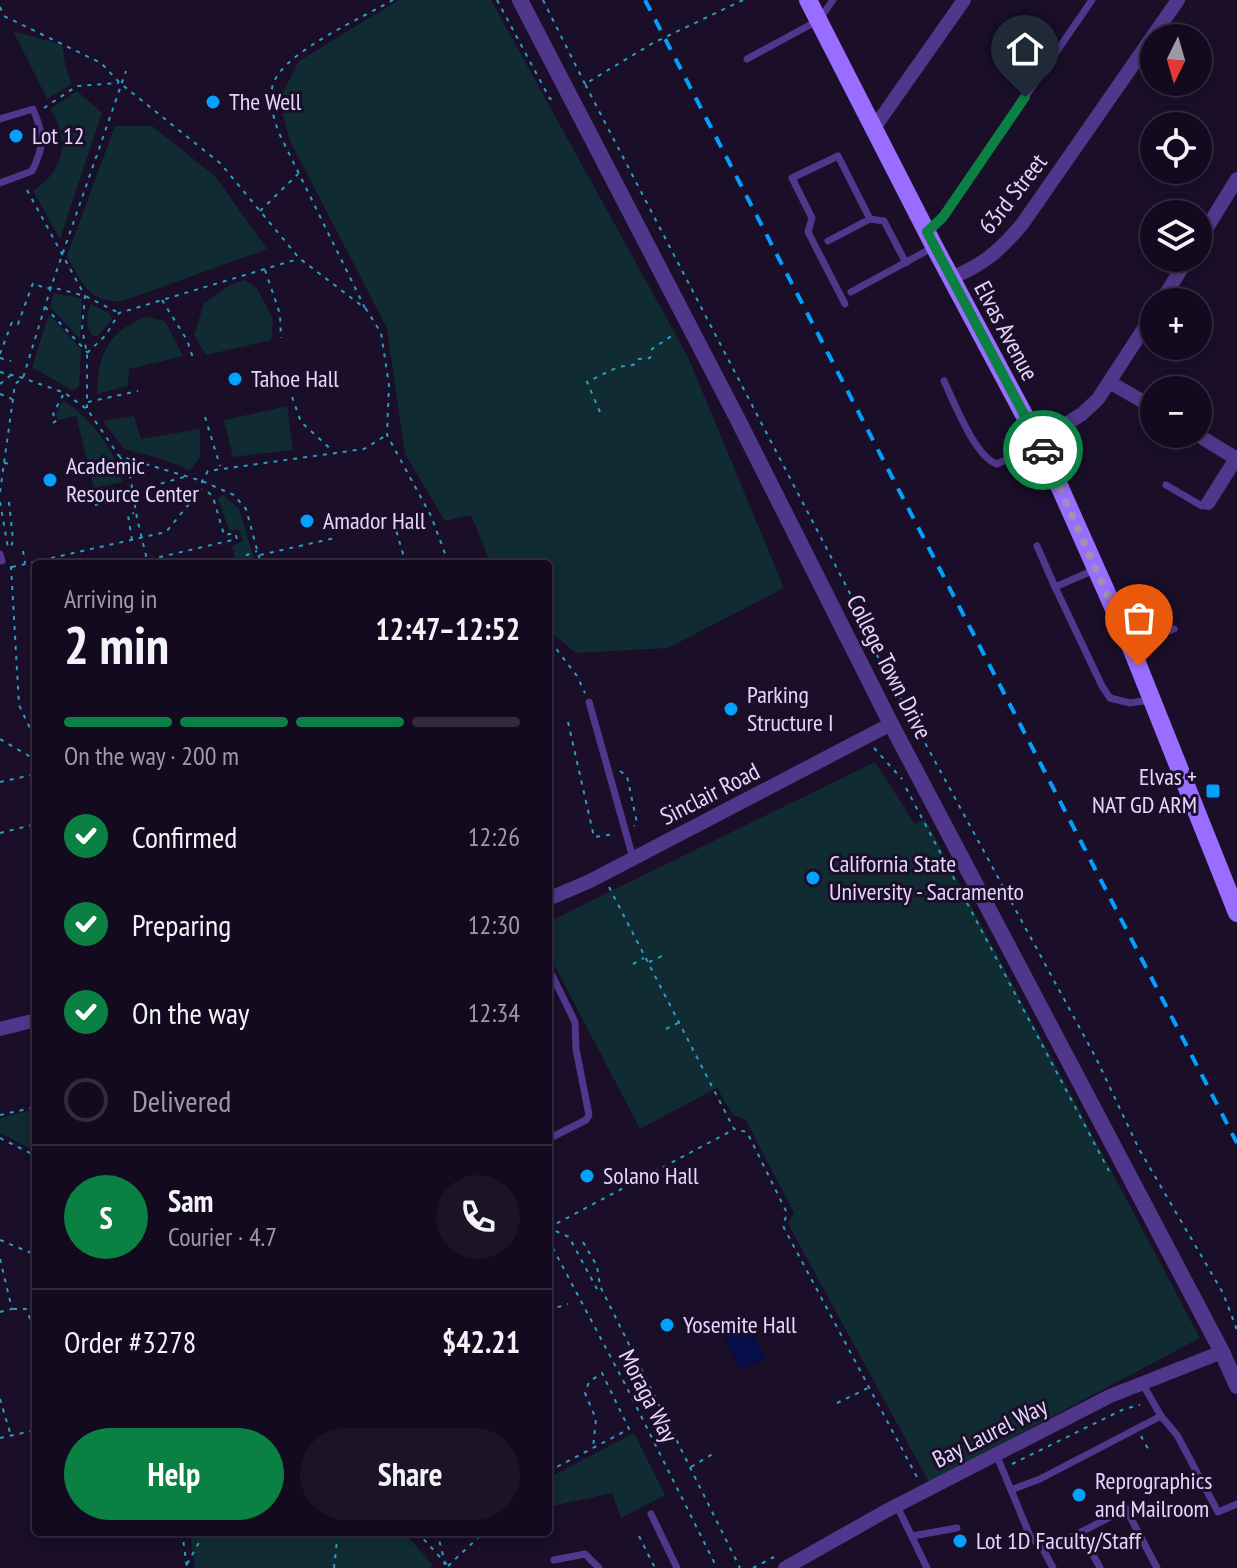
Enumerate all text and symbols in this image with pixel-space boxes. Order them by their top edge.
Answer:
pin [991,15,1059,97]
north arrow [1140,24,1212,96]
map controls [1140,24,1212,448]
icon: home [1003,27,1047,71]
place label: The Well [229,86,302,117]
marker: The Well [204,93,222,111]
button: locate [1140,112,1212,184]
place label: Lot 12 [32,120,85,151]
marker: Lot 12 [7,127,25,145]
street label: 63rd Street [972,147,1054,240]
button: layers [1140,200,1212,272]
street label: Elvas Avenue [967,276,1045,386]
button: + [1140,288,1212,360]
place label: Tahoe Hall [251,363,339,394]
marker: Tahoe Hall [226,370,244,388]
button: − [1140,376,1212,448]
courier [1003,410,1083,490]
icon: car [1021,428,1065,472]
place label: Academic Resource Center [66,450,199,509]
marker: Academic Resource Center [41,471,59,489]
place label: Amador Hall [323,505,426,536]
marker: Amador Hall [298,512,316,530]
text: Arriving in [64,582,157,615]
pin [1105,584,1173,666]
street label: College Town Drive [840,589,939,744]
icon: bag [1117,596,1161,640]
text: 12:47–12:52 [376,609,520,648]
text: 2 min [64,611,169,678]
place label: Parking Structure I [747,679,834,738]
marker: Parking Structure I [722,700,740,718]
text: On the way · 200 m [64,739,239,772]
street label: Sinclair Road [655,755,765,832]
place label: Elvas + NAT GD ARM [1092,761,1197,820]
marker: Elvas + NAT GD ARM [1204,782,1222,800]
icon: check [64,814,108,858]
text: Confirmed [132,817,237,856]
text: 12:26 [468,820,520,853]
place label: California State University - Sacramento [829,848,1024,907]
marker: California State University - Sacramento [804,869,822,887]
icon: check [64,902,108,946]
text: Preparing [132,905,231,944]
text: 12:30 [468,908,520,941]
icon: check [64,990,108,1034]
text: On the way [132,993,249,1032]
text: 12:34 [468,996,520,1029]
text: Delivered [132,1081,231,1120]
place label: Solano Hall [603,1160,699,1191]
marker: Solano Hall [578,1167,596,1185]
button: phone [436,1175,520,1259]
text: Sam [168,1181,213,1220]
text: S [99,1198,113,1237]
text: Courier · 4.7 [168,1220,277,1253]
place label: Yosemite Hall [683,1309,797,1340]
marker: Yosemite Hall [658,1316,676,1334]
text: Order #3278 [64,1322,196,1361]
text: $42.21 [442,1322,520,1361]
street label: Moraga Way [612,1344,685,1448]
street label: Bay Laurel Way [927,1390,1052,1475]
button: Help [64,1428,284,1520]
button: Share [300,1428,520,1520]
place label: Reprographics and Mailroom [1095,1465,1212,1524]
marker: Reprographics and Mailroom [1070,1486,1088,1504]
place label: Lot 1D Faculty/Staff [976,1525,1142,1556]
marker: Lot 1D Faculty/Staff [951,1532,969,1550]

